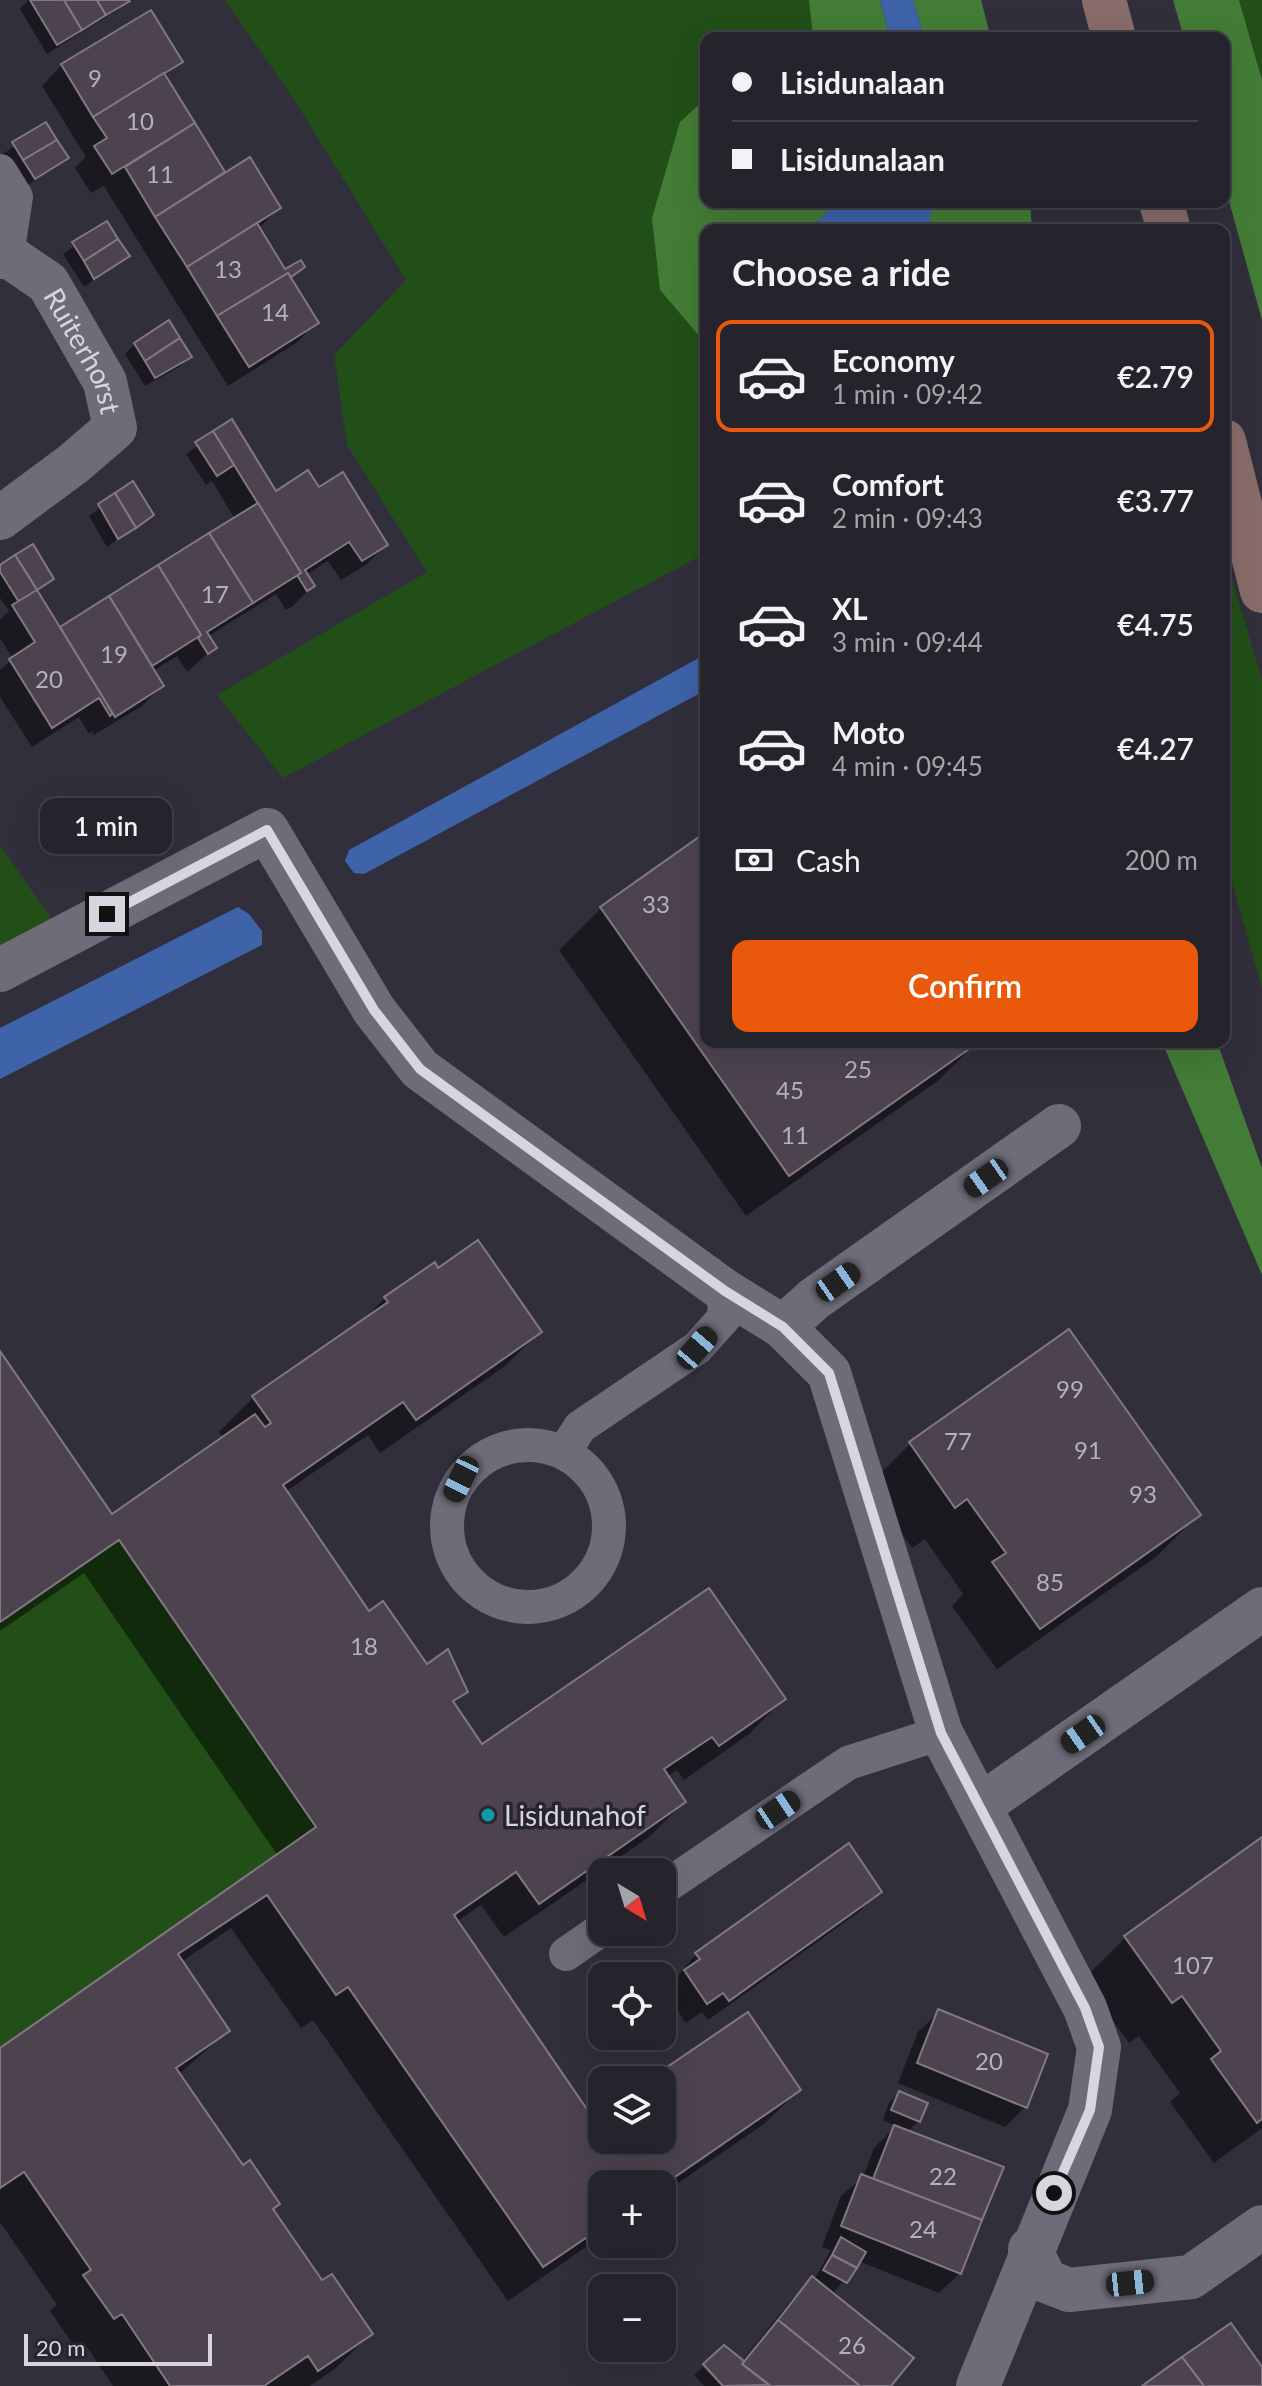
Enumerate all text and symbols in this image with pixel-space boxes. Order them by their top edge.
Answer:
house number: 9 [88,63,102,92]
text: Lisidunalaan [780,64,945,100]
house number: 10 [126,106,154,135]
text: Lisidunalaan [780,141,945,177]
house number: 11 [146,159,174,188]
text: Choose a ride [732,250,951,294]
house number: 13 [214,254,242,283]
street label: Ruiterhorst [37,281,128,417]
house number: 14 [261,297,289,326]
icon: car [736,340,808,412]
text: Economy [832,342,955,378]
text: €2.79 [1117,358,1194,394]
text: 1 min · 09:42 [832,378,983,410]
icon: car [736,464,808,536]
text: Comfort [832,466,944,502]
text: €3.77 [1117,482,1194,518]
text: 2 min · 09:43 [832,502,983,534]
house number: 17 [201,579,229,608]
icon: car [736,588,808,660]
text: XL [832,590,868,626]
text: €4.75 [1117,606,1194,642]
text: 3 min · 09:44 [832,626,983,658]
house number: 19 [100,639,128,668]
house number: 20 [35,664,63,693]
icon: car [736,712,808,784]
text: Moto [832,714,905,750]
text: €4.27 [1117,730,1194,766]
text: 4 min · 09:45 [832,750,983,782]
callout: 1 min [41,798,173,854]
text: 1 min [74,810,138,842]
icon: cash [732,838,776,882]
text: Cash [796,842,861,878]
text: 200 m [1125,844,1198,876]
house number: 33 [642,889,670,918]
route end [89,896,125,932]
button: Confirm [732,940,1198,1032]
house number: 25 [844,1054,872,1083]
house number: 45 [776,1075,804,1104]
house number: 11 [781,1120,809,1149]
car [959,1154,1013,1202]
car [811,1258,865,1306]
car [672,1322,722,1374]
house number: 99 [1056,1374,1084,1403]
house number: 77 [944,1426,972,1455]
house number: 91 [1074,1435,1102,1464]
car [440,1452,482,1506]
house number: 93 [1129,1479,1157,1508]
house number: 85 [1036,1567,1064,1596]
house number: 18 [350,1631,378,1660]
car [1056,1710,1110,1758]
car [751,1787,805,1833]
place label: Lisidunahof [504,1798,646,1832]
marker: Lisidunahof [479,1806,497,1824]
north arrow [588,1858,676,1946]
map controls [588,1858,676,2362]
house number: 107 [1172,1950,1214,1979]
button: locate [588,1962,676,2050]
house number: 20 [975,2046,1003,2075]
button: layers [588,2066,676,2154]
house number: 22 [929,2161,957,2190]
button: + [588,2170,676,2258]
route start [1036,2175,1072,2211]
house number: 24 [909,2214,937,2243]
car [1105,2269,1155,2297]
button: − [588,2274,676,2362]
scale bar [24,2330,212,2366]
house number: 26 [838,2330,866,2359]
text: 20 m [36,2334,85,2361]

